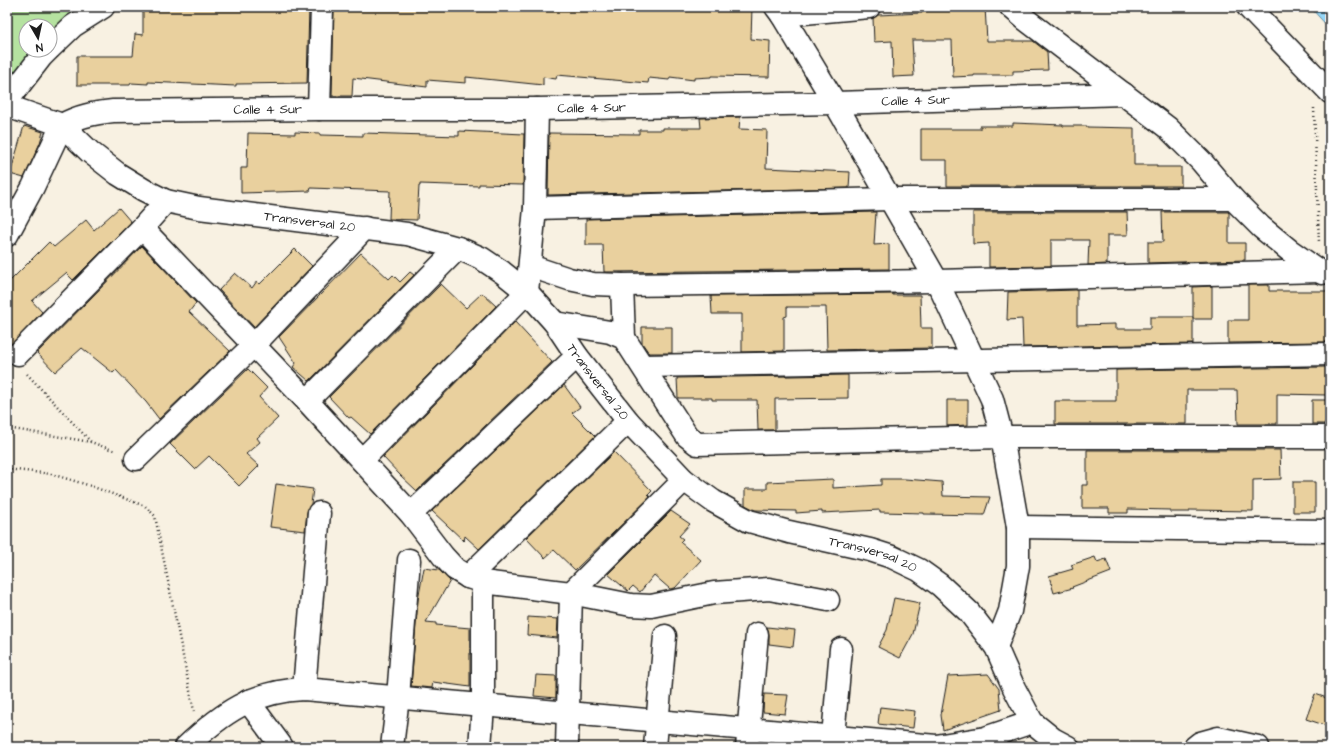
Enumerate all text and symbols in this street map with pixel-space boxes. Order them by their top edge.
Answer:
north arrow [18,18,58,58]
text: N [35,39,44,55]
street label: Calle 4 Sur [881,90,950,111]
street label: Calle 4 Sur [557,98,626,118]
street label: Calle 4 Sur [233,100,302,119]
street label: Transversal 20 [263,207,356,236]
street label: Transversal 20 [562,340,633,424]
street label: Transversal 20 [827,532,920,577]

